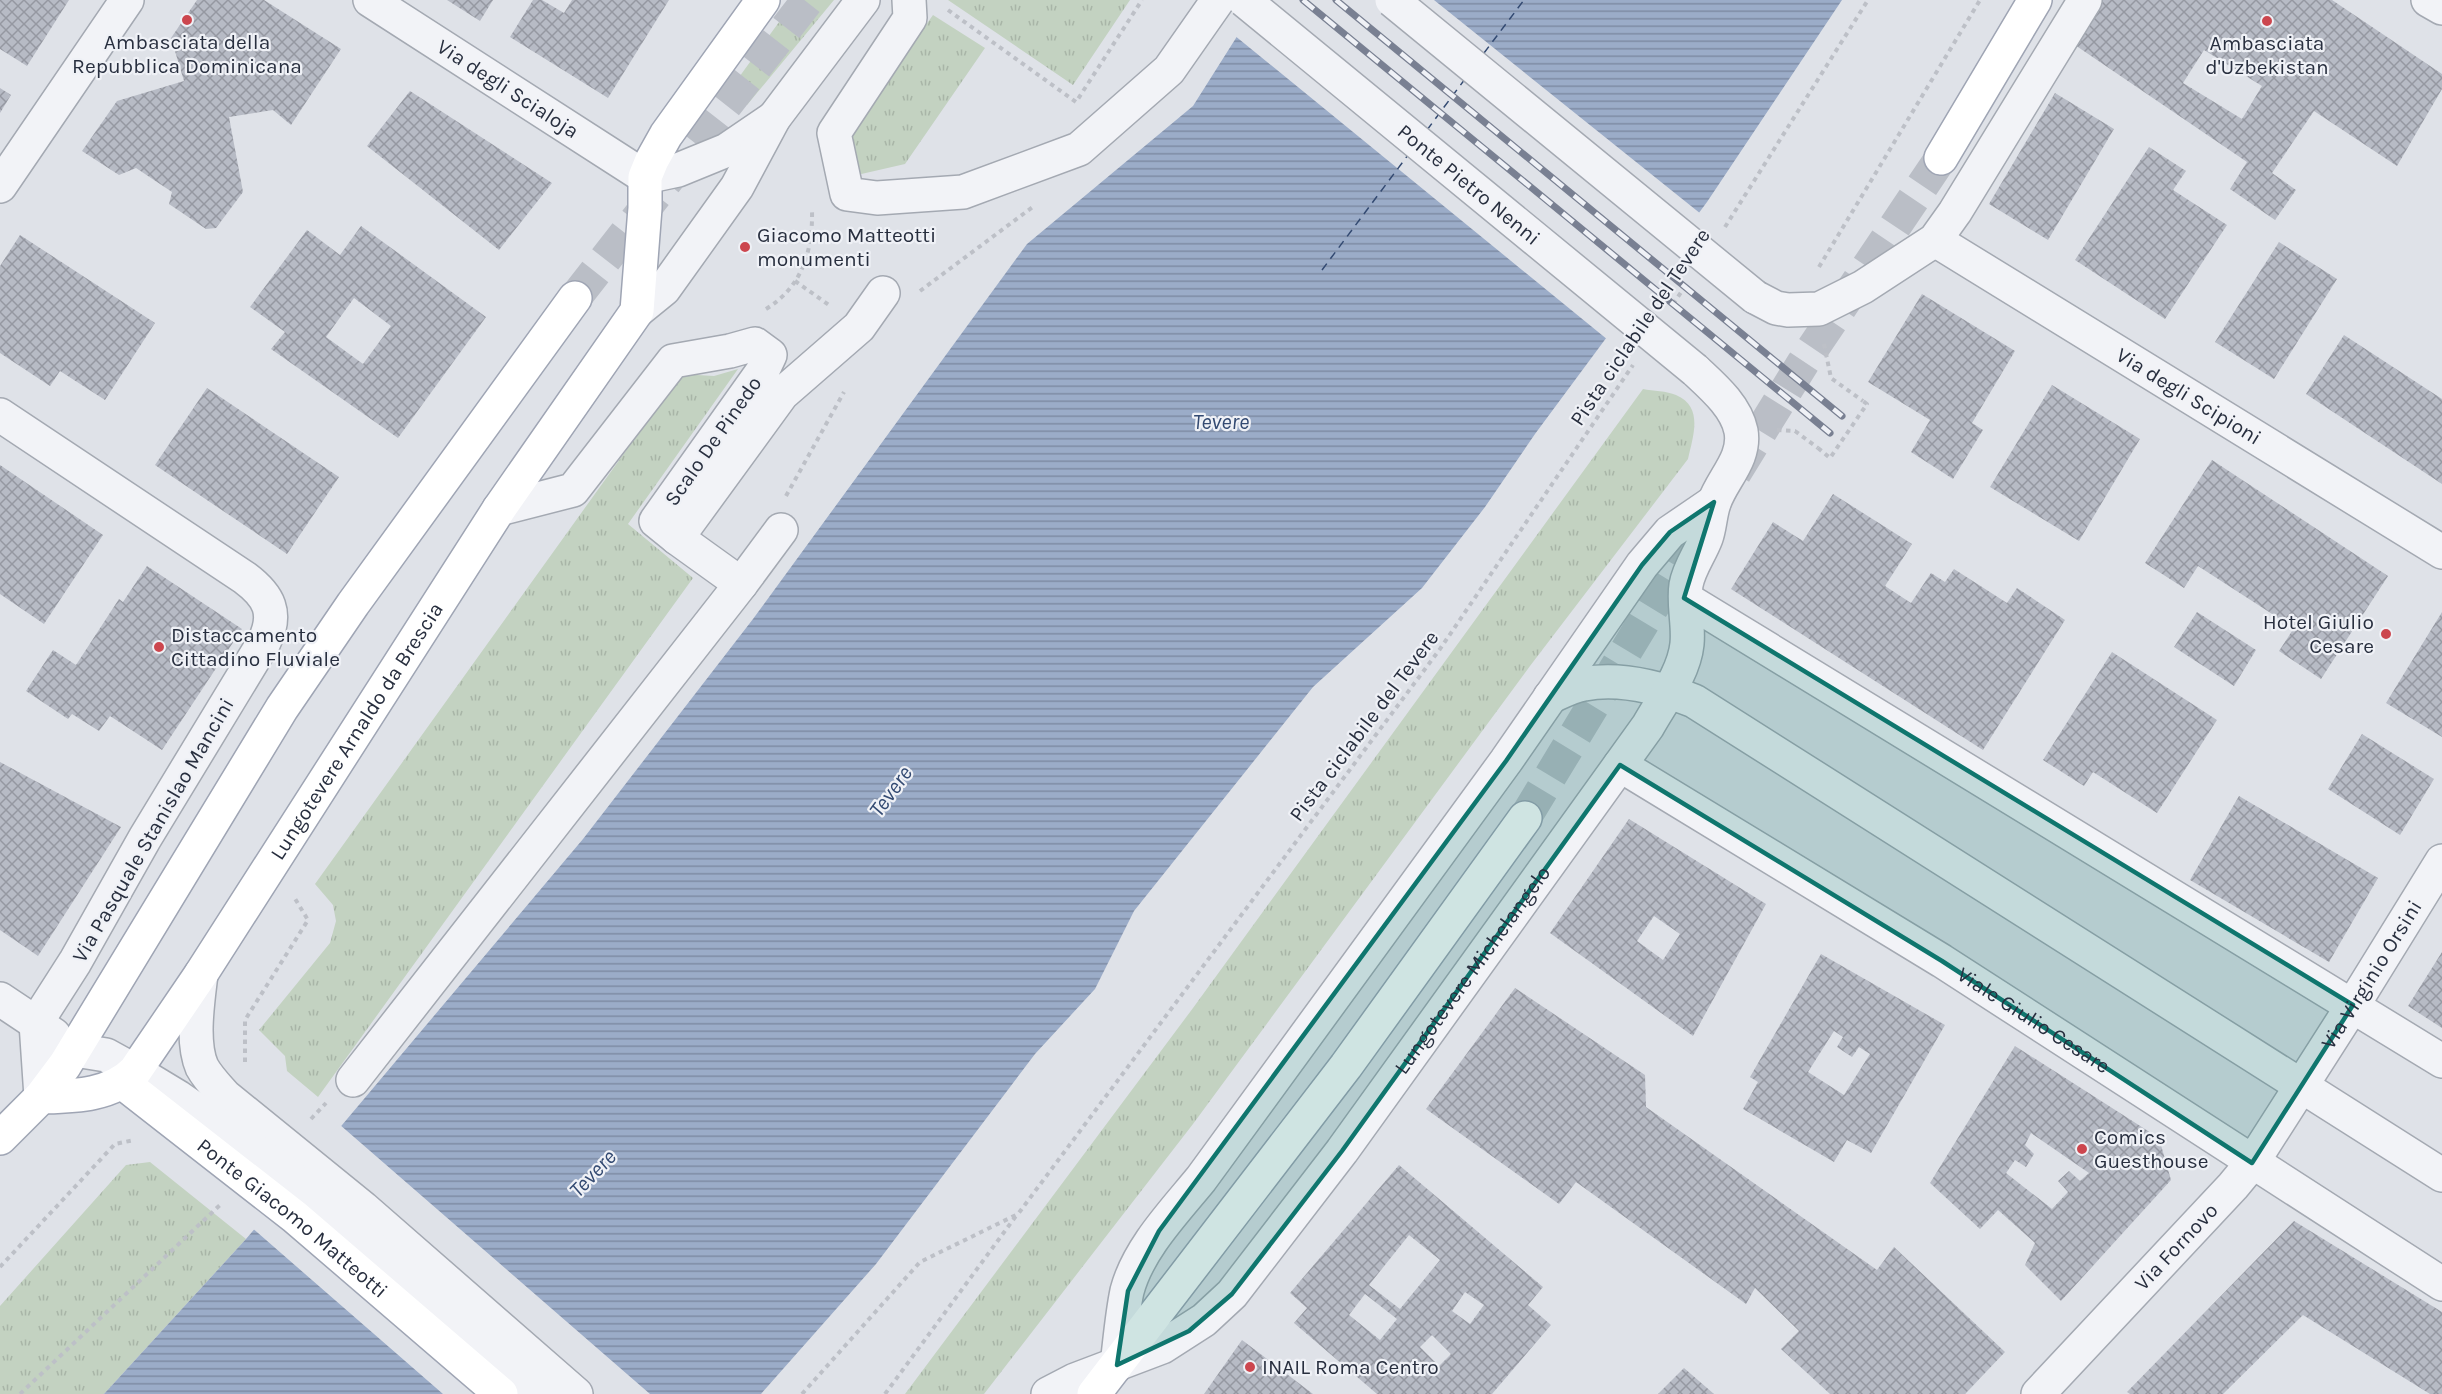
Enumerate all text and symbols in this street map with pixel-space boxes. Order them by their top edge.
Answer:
marker: Ambasciata della Repubblica Dominicana [180,13,194,27]
marker: Ambasciata d'Uzbekistan [2260,14,2274,28]
place label: Ambasciata della Repubblica Dominicana [72,30,302,78]
place label: Ambasciata d'Uzbekistan [2205,31,2329,79]
street label: Via degli Scialoja [433,34,583,143]
street label: Ponte Pietro Nenni [1393,119,1545,250]
place label: Giacomo Matteotti monumenti [757,223,936,271]
street label: Pista ciclabile del Tevere [1565,224,1715,430]
marker: Giacomo Matteotti monumenti [738,240,752,254]
street label: Via degli Scipioni [2112,343,2266,450]
street label: Scalo De Pinedo [659,372,767,510]
water label: Tevere [1193,409,1249,435]
street label: Lungotevere Arnaldo da Brescia [265,598,448,864]
place label: Hotel Giulio Cesare [2263,610,2374,658]
place label: Distaccamento Cittadino Fluviale [171,623,340,671]
street label: Pista ciclabile del Tevere [1284,626,1444,826]
marker: Hotel Giulio Cesare [2379,627,2393,641]
marker: Distaccamento Cittadino Fluviale [152,640,166,654]
street label: Via Pasquale Stanislao Mancini [67,694,239,966]
water label: Tevere [864,761,918,822]
street label: Lungotevere Michelangelo [1389,861,1555,1079]
street label: Via Virginio Orsini [2316,896,2427,1054]
street label: Viale Giulio Cesare [1953,962,2115,1078]
place label: Comics Guesthouse [2094,1125,2209,1173]
street label: Ponte Giacomo Matteotti [192,1133,392,1303]
marker: Comics Guesthouse [2075,1142,2089,1156]
water label: Tevere [564,1144,622,1203]
street label: Via Fornovo [2130,1198,2223,1295]
place label: INAIL Roma Centro [1262,1355,1439,1379]
marker: INAIL Roma Centro [1243,1360,1257,1374]

